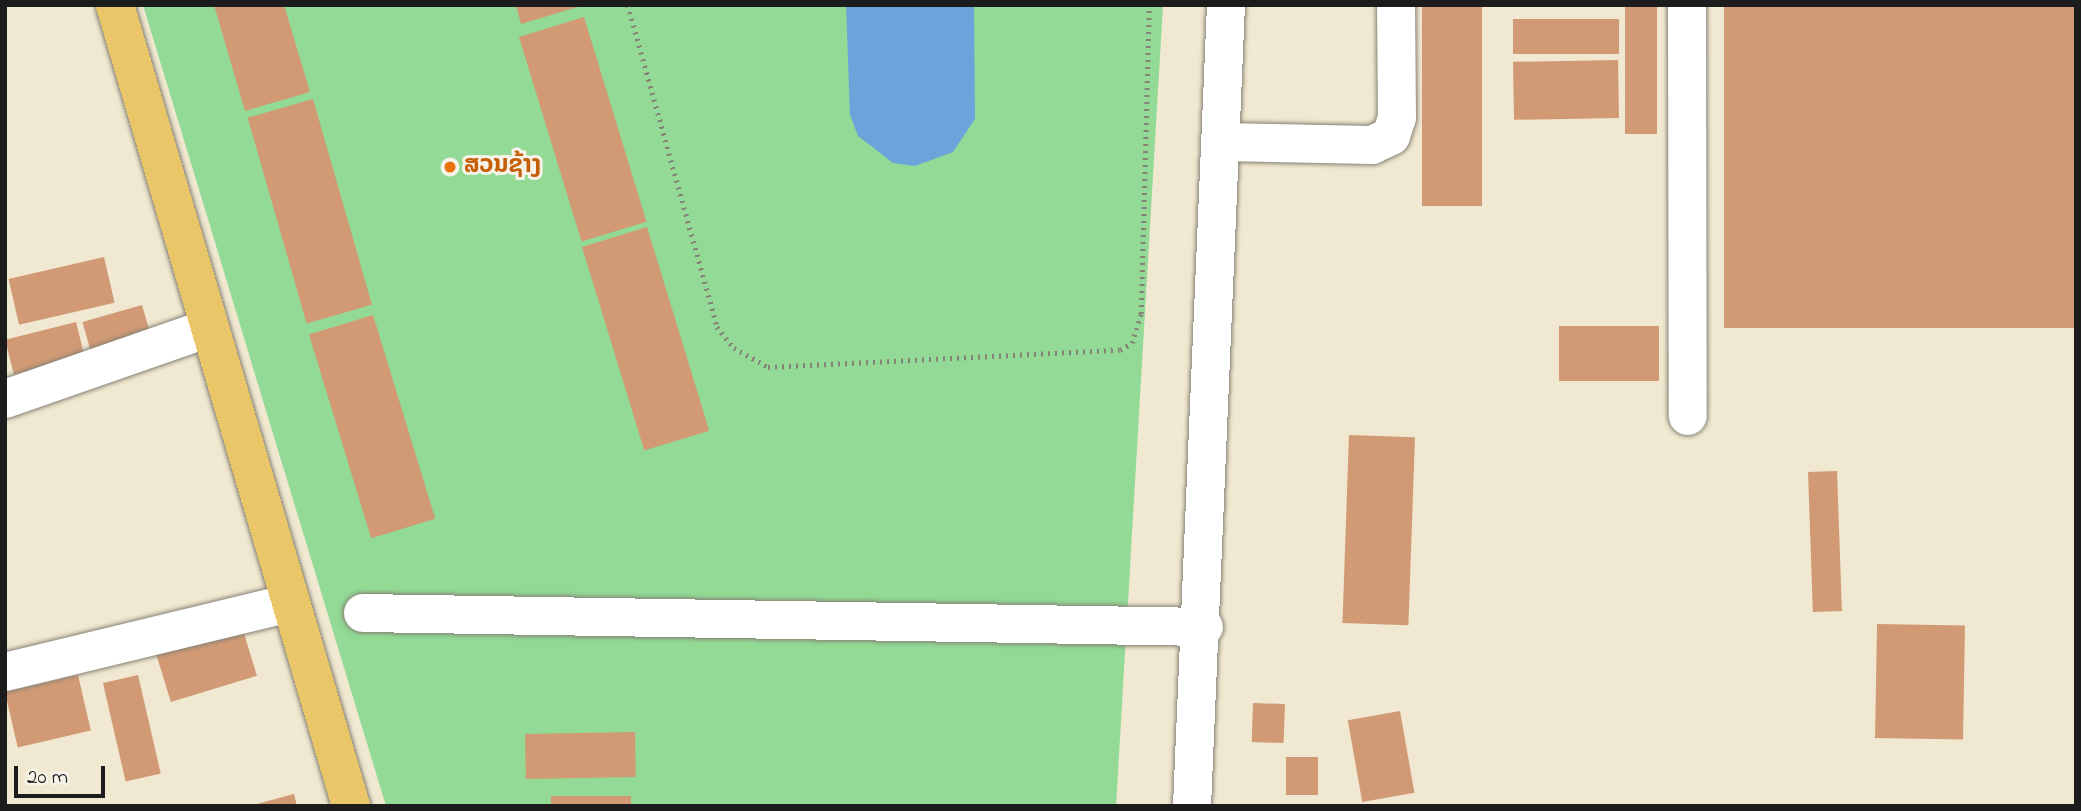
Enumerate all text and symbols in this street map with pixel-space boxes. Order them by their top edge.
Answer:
place label: ສວນຊ້າງ [464,153,541,181]
marker: ສວນຊ້າງ [442,159,458,175]
scale bar [18,752,108,796]
text: 20 m [27,763,68,793]

